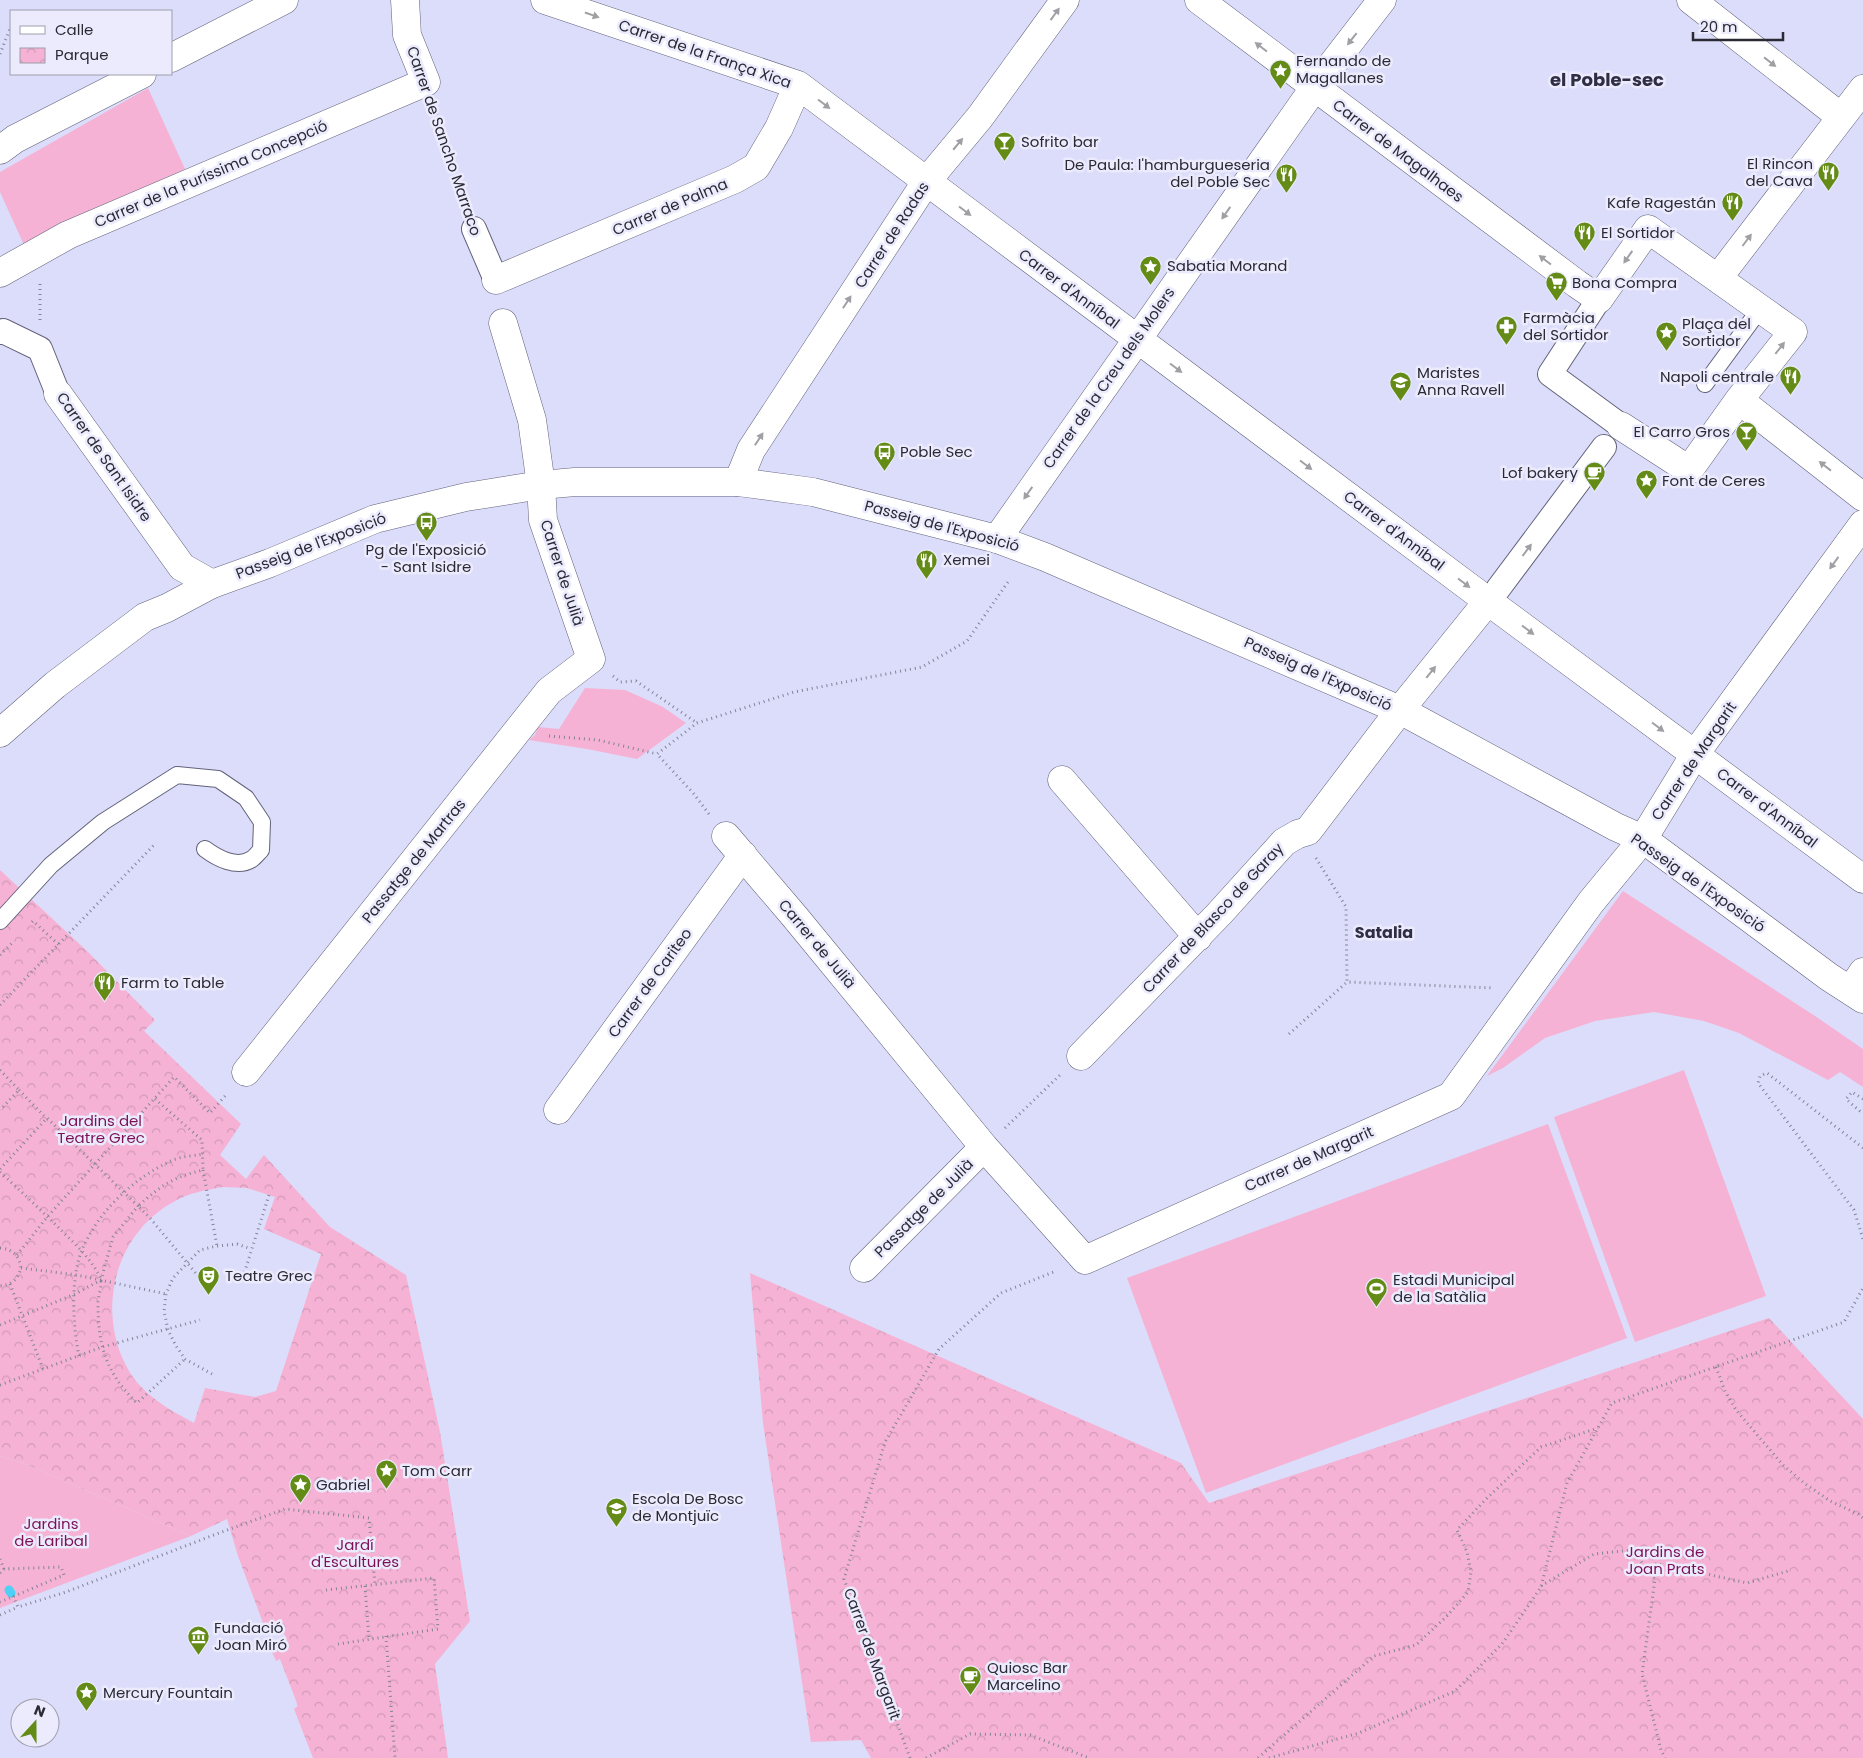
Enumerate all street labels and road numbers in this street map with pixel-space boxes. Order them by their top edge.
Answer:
street label: Carrer de la França Xica [616,14,794,93]
street label: Carrer de Sancho Marraco [402,43,487,238]
street label: Carrer de Magalhaes [1328,94,1468,207]
street label: Carrer de la Puríssima Concepció [91,115,331,232]
street label: Carrer de Palma [609,173,731,240]
street label: Carrer de Radas [849,177,934,292]
street label: Carrer d'Anníbal [1015,244,1124,333]
street label: Carrer de la Creu dels Molers [1038,283,1180,473]
street label: Carrer de Sant Isidre [52,388,157,526]
street label: Carrer d'Anníbal [1340,486,1449,575]
street label: Passeig de l'Exposició [862,495,1022,556]
street label: Passeig de l'Exposició [233,507,389,584]
street label: Carrer de Julià [535,517,590,629]
street label: Passeig de l'Exposició [1241,631,1395,716]
street label: Carrer de Margarit [1646,697,1741,824]
street label: Carrer d'Anníbal [1713,763,1822,852]
street label: Passatge de Martras [357,794,471,927]
street label: Passeig de l'Exposició [1627,828,1770,937]
street label: Carrer de Blasco de Garay [1137,838,1288,997]
street label: Carrer de Julià [774,895,861,993]
street label: Carrer de Cariteo [603,924,696,1042]
street label: Carrer de Margarit [1241,1121,1377,1196]
street label: Passatge de Julià [870,1154,978,1262]
street label: Carrer de Margarit [839,1585,906,1723]

